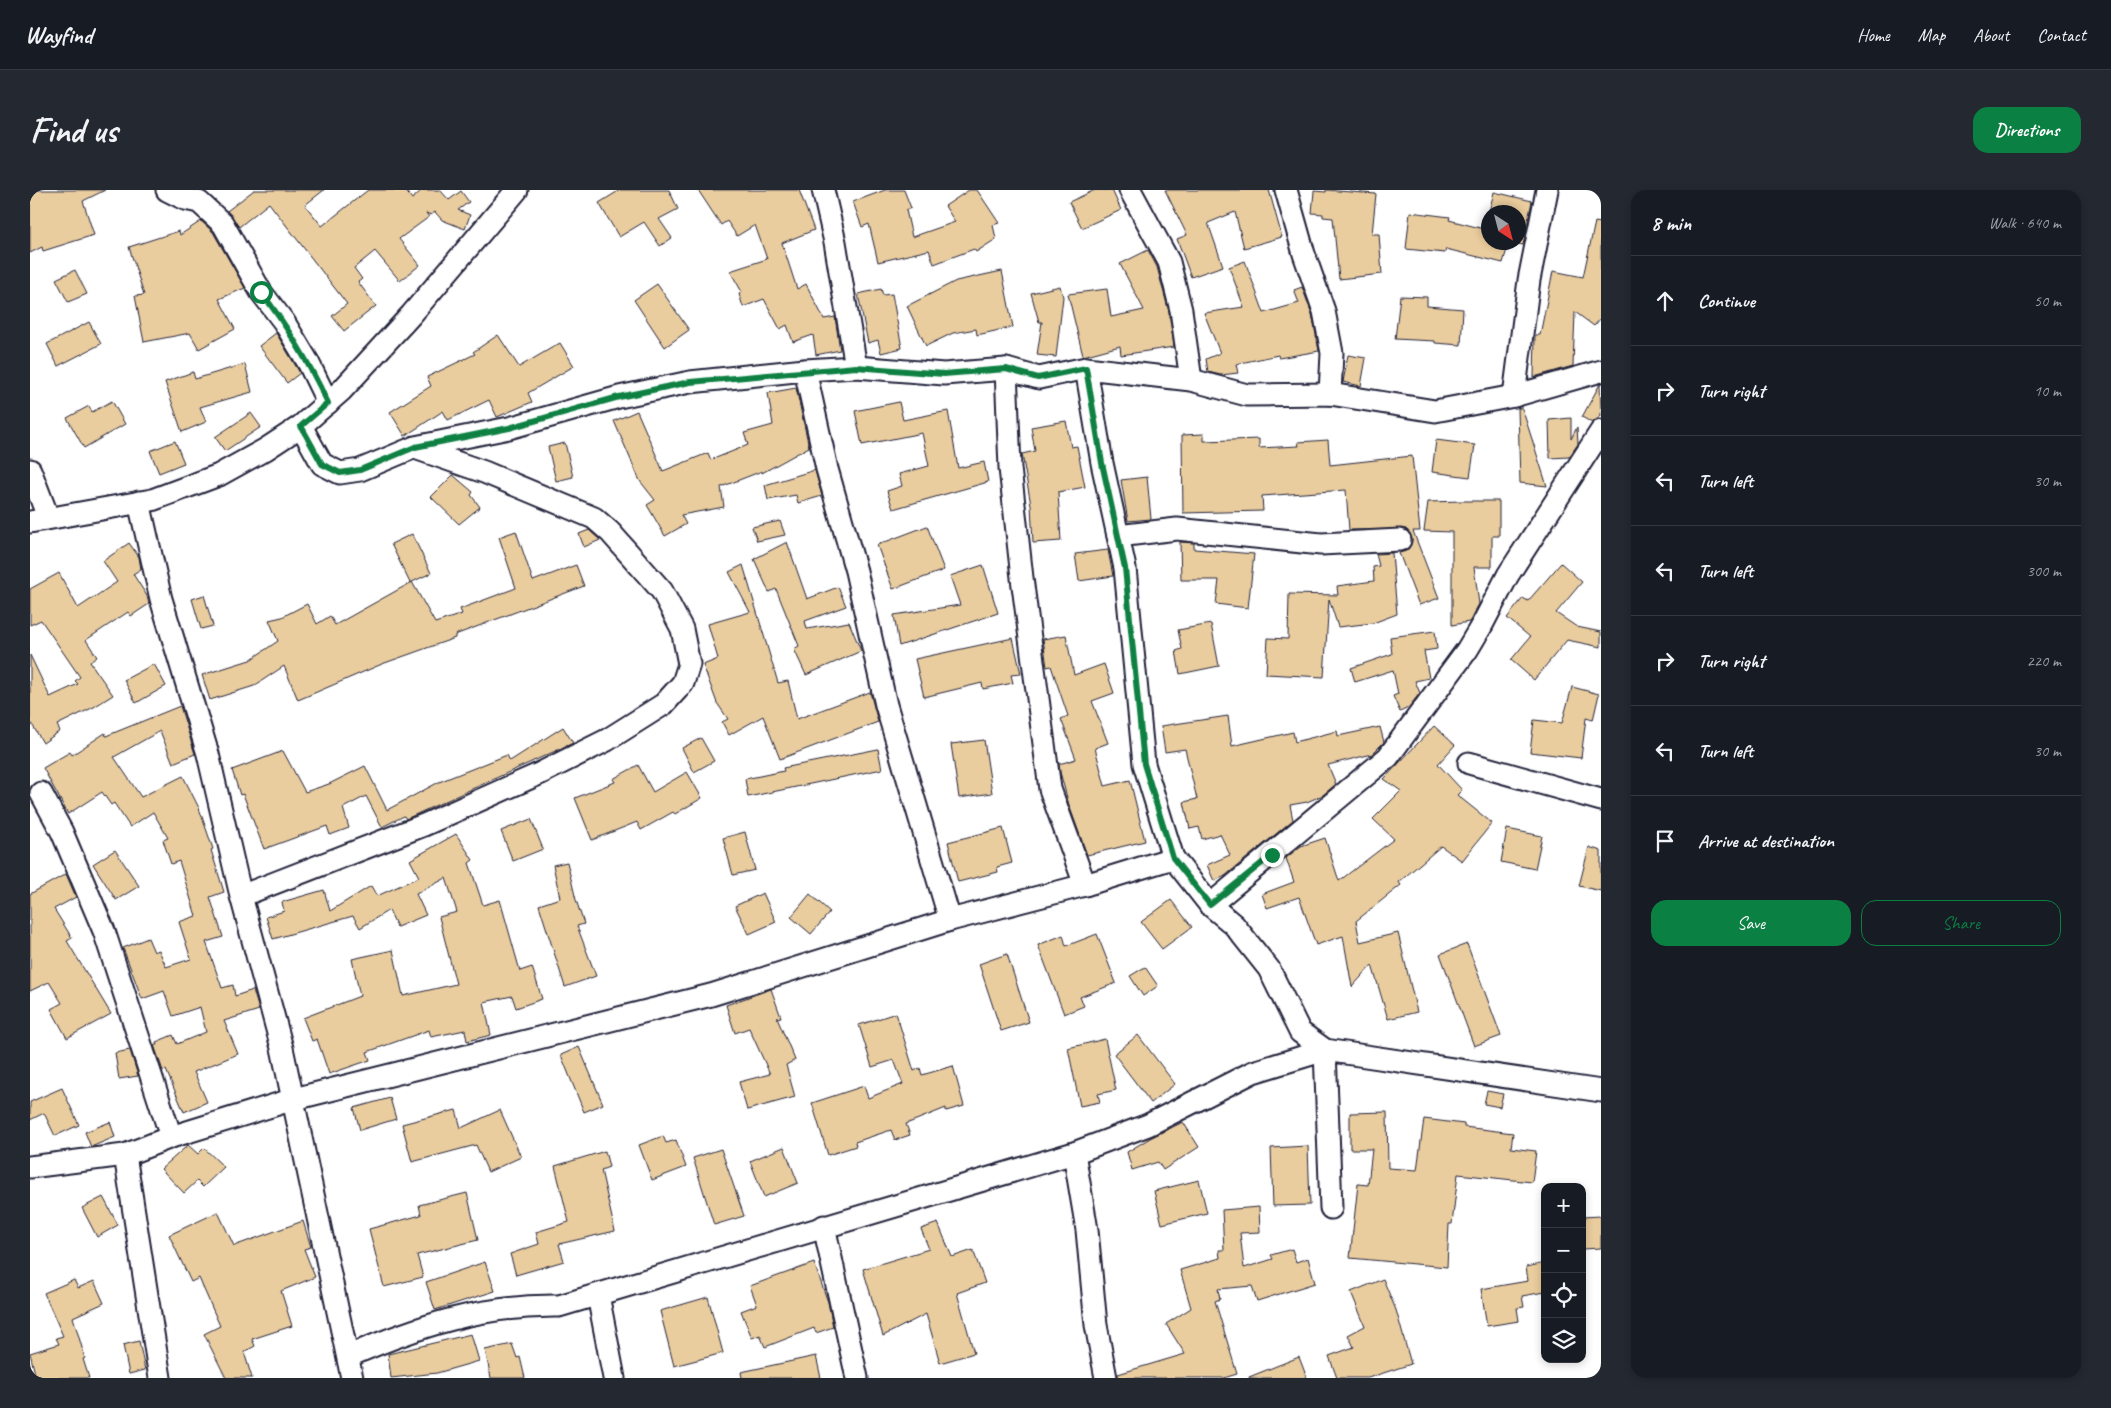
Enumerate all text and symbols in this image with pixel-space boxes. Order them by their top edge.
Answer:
text: Wayfind [25,20,92,50]
text: Home [1857,24,1890,46]
text: Map [1918,24,1945,46]
text: About [1973,24,2009,46]
text: Contact [2037,24,2086,46]
button: Directions [1973,107,2081,153]
text: Find us [30,108,117,153]
north arrow [1481,205,1526,250]
text: 8 min [1651,210,1691,236]
text: Walk · 640 m [1989,213,2061,233]
route start [250,281,273,304]
icon: ahead [1651,287,1679,315]
text: Continue [1698,289,1755,313]
text: 50 m [2034,291,2061,311]
icon: right [1651,377,1679,405]
text: Turn right [1698,379,1765,403]
text: 10 m [2034,381,2061,401]
icon: left [1651,467,1679,495]
text: Turn left [1698,469,1753,493]
text: 30 m [2034,471,2061,491]
icon: left [1651,557,1679,585]
text: Turn left [1698,559,1753,583]
text: 300 m [2027,561,2061,581]
icon: right [1651,647,1679,675]
text: Turn right [1698,649,1765,673]
text: 220 m [2027,651,2061,671]
icon: left [1651,737,1679,765]
text: Turn left [1698,739,1753,763]
text: 30 m [2034,741,2061,761]
icon: arrive [1651,827,1679,855]
text: Arrive at destination [1698,829,1834,853]
route end [1261,844,1284,867]
button: Save [1651,900,1851,946]
button: Share [1861,900,2061,946]
map controls [1541,1183,1586,1363]
button: + [1541,1183,1586,1228]
button: − [1541,1228,1586,1273]
button: locate [1541,1273,1586,1318]
button: layers [1541,1318,1586,1363]

